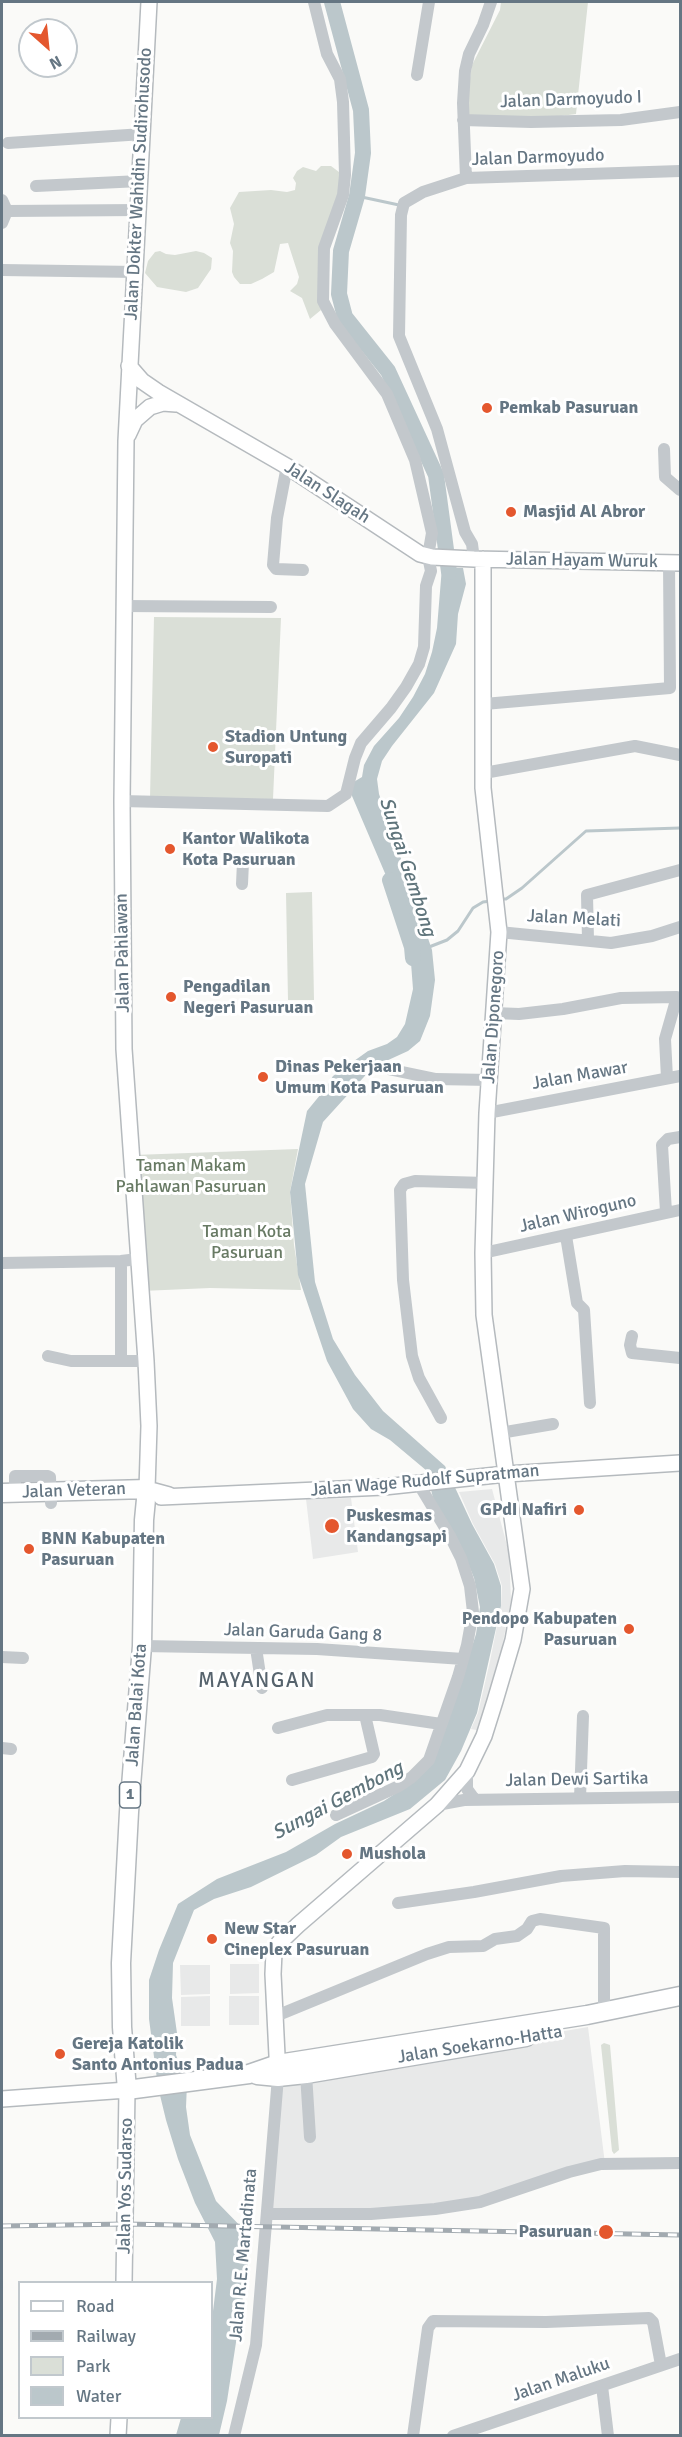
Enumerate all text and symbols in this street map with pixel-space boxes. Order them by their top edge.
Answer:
north arrow [18,18,78,78]
street label: Jalan Dokter Wahidin Sudirohusodo [121,47,157,321]
text: N [46,51,65,74]
street label: Jalan Darmoyudo I [500,87,642,113]
street label: Jalan Darmoyudo [471,145,605,171]
place label: Pemkab Pasuruan [499,397,638,419]
marker: Pemkab Pasuruan [480,401,494,415]
street label: Jalan Slagah [280,457,374,529]
place label: Masjid Al Abror [523,501,645,523]
marker: Masjid Al Abror [504,505,518,519]
street label: Jalan Hayam Wuruk [506,549,658,573]
place label: Stadion Untung Suropati [225,726,347,768]
marker: Stadion Untung Suropati [206,740,220,754]
water label: Sungai Gembong [373,794,441,940]
place label: Kantor Walikota Kota Pasuruan [182,828,310,870]
marker: Kantor Walikota Kota Pasuruan [163,842,177,856]
street label: Jalan Pahlawan [111,893,135,1013]
street label: Jalan Melati [526,906,622,932]
street label: Jalan Diponegoro [479,950,509,1084]
place label: Pengadilan Negeri Pasuruan [183,976,313,1018]
marker: Pengadilan Negeri Pasuruan [164,990,178,1004]
place label: Dinas Pekerjaan Umum Kota Pasuruan [275,1056,444,1098]
street label: Jalan Mawar [530,1057,630,1095]
marker: Dinas Pekerjaan Umum Kota Pasuruan [256,1070,270,1084]
park label: Taman Makam Pahlawan Pasuruan [116,1155,266,1198]
street label: Jalan Wiroguno [517,1190,639,1238]
park label: Taman Kota Pasuruan [203,1221,291,1264]
street label: Jalan Wage Rudolf Supratman [310,1460,540,1502]
street label: Jalan Veteran [22,1478,126,1504]
place label: GPdI Nafiri [480,1499,567,1521]
marker: GPdI Nafiri [572,1503,586,1517]
place label: Puskesmas Kandangsapi [346,1505,447,1547]
marker: Puskesmas Kandangsapi [323,1517,341,1535]
place label: BNN Kabupaten Pasuruan [41,1528,165,1570]
marker: BNN Kabupaten Pasuruan [22,1542,36,1556]
place label: Pendopo Kabupaten Pasuruan [462,1608,617,1650]
street label: Jalan Garuda Gang 8 [223,1619,383,1647]
marker: Pendopo Kabupaten Pasuruan [622,1622,636,1636]
street label: Jalan Balai Kota [122,1643,152,1767]
district label: MAYANGAN [198,1668,316,1694]
water label: Sungai Gembong [268,1756,408,1846]
street label: Jalan Dewi Sartika [505,1768,649,1792]
road number: 1 [120,1782,140,1808]
place label: Mushola [359,1843,426,1865]
marker: Mushola [340,1847,354,1861]
place label: New Star Cineplex Pasuruan [224,1918,369,1960]
marker: New Star Cineplex Pasuruan [205,1932,219,1946]
street label: Jalan Soekarno-Hatta [396,2021,564,2069]
place label: Gereja Katolik Santo Antonius Padua [72,2033,244,2076]
marker: Gereja Katolik Santo Antonius Padua [53,2047,67,2061]
street label: Jalan Yos Sudarso [114,2118,138,2254]
street label: Jalan R.E. Martadinata [226,2167,262,2343]
place label: Pasuruan [519,2221,592,2243]
marker: Pasuruan [597,2223,615,2241]
legend [18,2281,213,2419]
text: Road [76,2295,115,2317]
text: Railway [76,2325,136,2347]
street label: Jalan Maluku [509,2353,613,2407]
text: Park [76,2355,111,2377]
text: Water [76,2385,121,2407]

